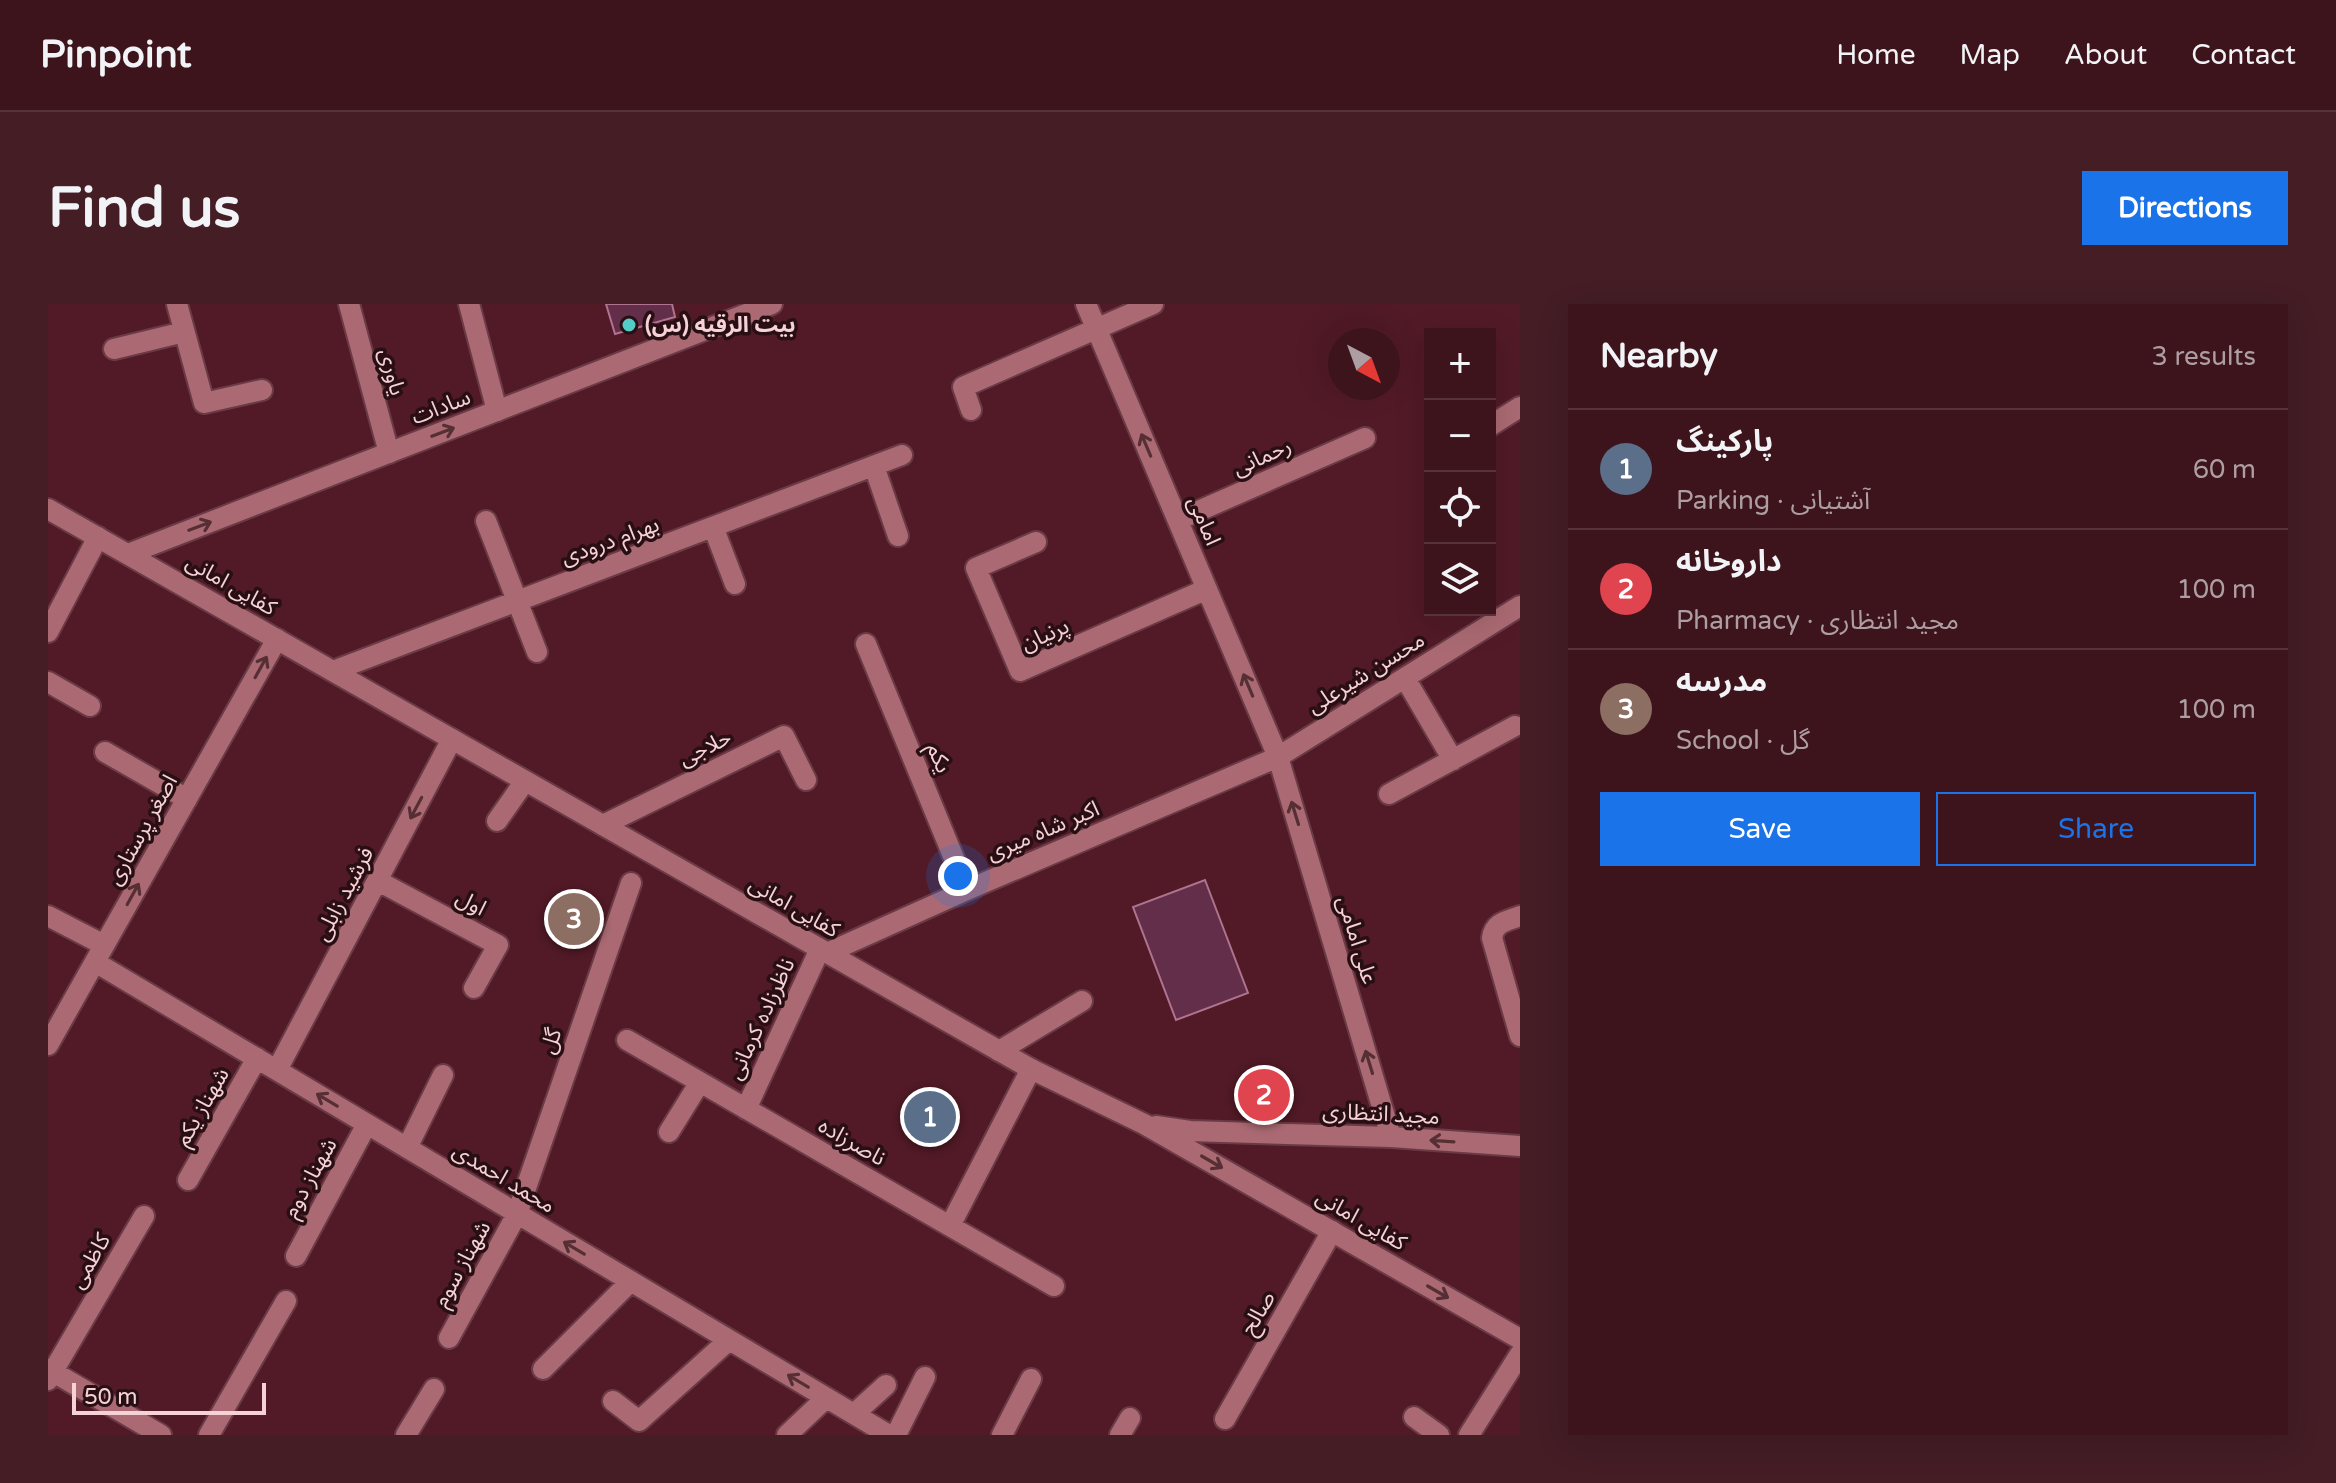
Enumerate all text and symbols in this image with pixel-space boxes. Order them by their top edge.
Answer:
text: Pinpoint [40,32,192,78]
text: Home [1836,38,1916,72]
text: Map [1960,38,2020,72]
text: About [2064,38,2147,72]
text: Contact [2191,38,2296,72]
button: Directions [2082,171,2288,245]
text: Find us [48,175,240,242]
place label: بیت الرقیه (س) [645,312,796,338]
marker: بیت الرقیه (س) [620,316,638,334]
north arrow [1328,328,1400,400]
map controls [1424,328,1496,616]
button: + [1424,328,1496,400]
text: Nearby [1600,336,1718,377]
text: 3 results [2151,341,2256,372]
street label: یاوری [373,346,411,398]
street label: سادات [408,384,474,430]
button: − [1424,400,1496,472]
text: پارکینگ [1676,423,1773,460]
one-way arrow [430,424,455,438]
street label: رحمانی [1229,433,1295,481]
one-way arrow [1137,434,1152,458]
text: 1 [1618,454,1634,485]
text: 60 m [2193,454,2256,485]
button: locate [1424,472,1496,544]
text: Parking · آشتیانی [1676,485,1870,516]
street label: امامی [1182,492,1226,550]
street label: بهرام درودی [557,511,664,574]
one-way arrow [188,518,212,532]
text: داروخانه [1676,543,1782,580]
button: layers [1424,544,1496,616]
street label: کفایی امانی [181,549,282,622]
text: 2 [1618,574,1634,605]
text: 100 m [2176,574,2256,605]
text: Pharmacy · مجید انتظاری [1676,605,1959,636]
street label: پرنیان [1017,613,1074,658]
street label: محسن شیرعلی [1302,627,1430,719]
one-way arrow [254,656,269,680]
text: مدرسه [1676,663,1767,700]
one-way arrow [1239,673,1254,698]
text: 3 [1618,694,1634,725]
text: 100 m [2176,694,2256,725]
street label: حلاجی [674,724,736,772]
text: School · گل [1676,725,1810,756]
street label: یکم [919,739,957,778]
street label: اصغر پرستاری [101,770,184,890]
button: Save [1600,792,1920,866]
button: Share [1936,792,2256,866]
one-way arrow [407,796,423,820]
street label: اکبر شاه میری [983,796,1103,866]
one-way arrow [1287,801,1301,826]
street label: فرشید زابلی [309,843,379,945]
your location [938,856,978,896]
street label: کفایی امانی [744,871,845,944]
one-way arrow [125,883,141,906]
street label: اول [451,884,491,922]
pin: 3 [548,889,600,949]
street label: علی امامی [1331,893,1383,987]
street label: ناظرزاده کرمانی [722,954,800,1084]
street label: گل [535,1024,568,1057]
one-way arrow [1361,1050,1376,1076]
street label: شهناز یکم [169,1063,237,1152]
pin: 2 [1238,1065,1290,1125]
pin: 1 [904,1087,956,1147]
one-way arrow [316,1092,339,1108]
street label: مجید انتظاری [1322,1098,1440,1130]
street label: ناصرزاده [814,1112,890,1172]
one-way arrow [1429,1133,1456,1148]
street label: شهناز دوم [278,1134,345,1224]
street label: محمد احمدی [448,1137,560,1219]
one-way arrow [1200,1155,1223,1171]
street label: کفایی امانی [1311,1184,1412,1257]
street label: شهناز سوم [428,1216,499,1313]
street label: کاظمی [64,1228,117,1293]
one-way arrow [563,1240,586,1256]
one-way arrow [1426,1284,1449,1300]
street label: صالح [1235,1286,1283,1341]
one-way arrow [787,1373,810,1389]
scale bar [72,1379,266,1415]
text: 50 m [84,1384,138,1410]

